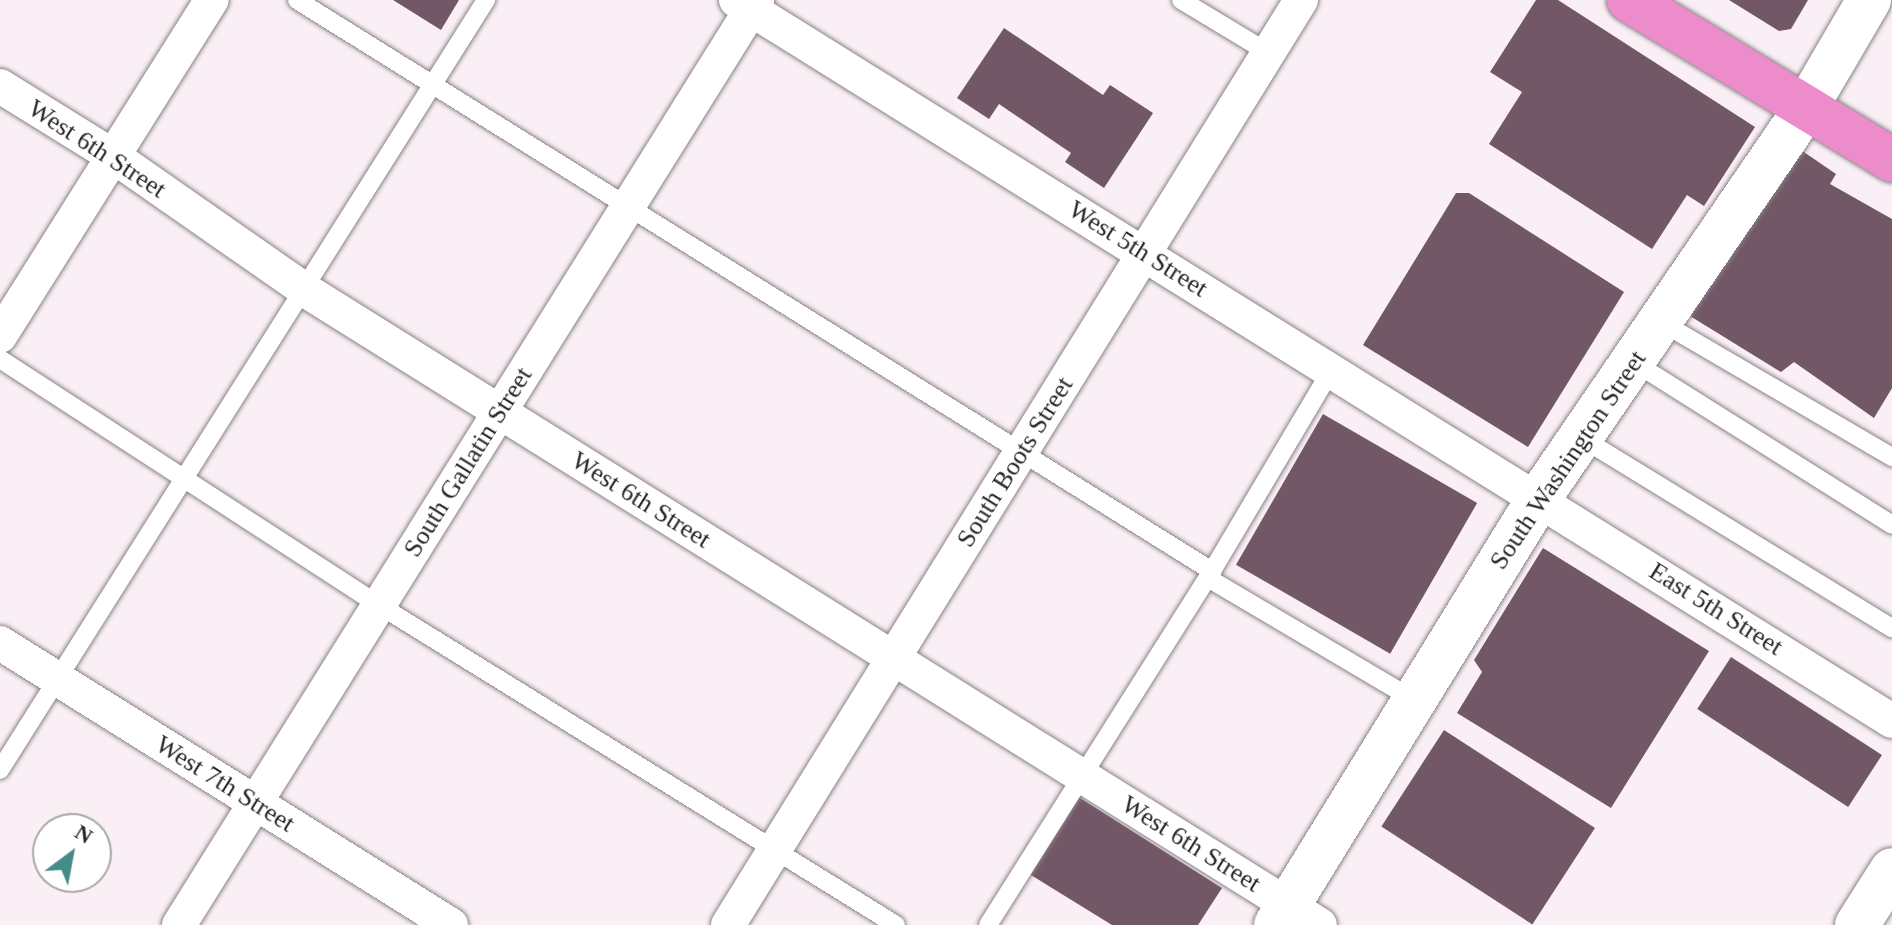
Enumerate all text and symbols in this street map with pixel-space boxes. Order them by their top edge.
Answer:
street label: West 6th Street [22,93,172,205]
street label: West 5th Street [1063,194,1213,304]
street label: South Washington Street [1483,344,1653,576]
street label: South Gallatin Street [397,361,539,563]
street label: South Boots Street [950,371,1080,553]
street label: West 6th Street [566,445,716,555]
street label: East 5th Street [1643,556,1789,662]
street label: West 7th Street [150,729,300,839]
street label: West 6th Street [1116,789,1266,899]
north arrow [32,813,112,893]
text: N [71,819,97,849]

